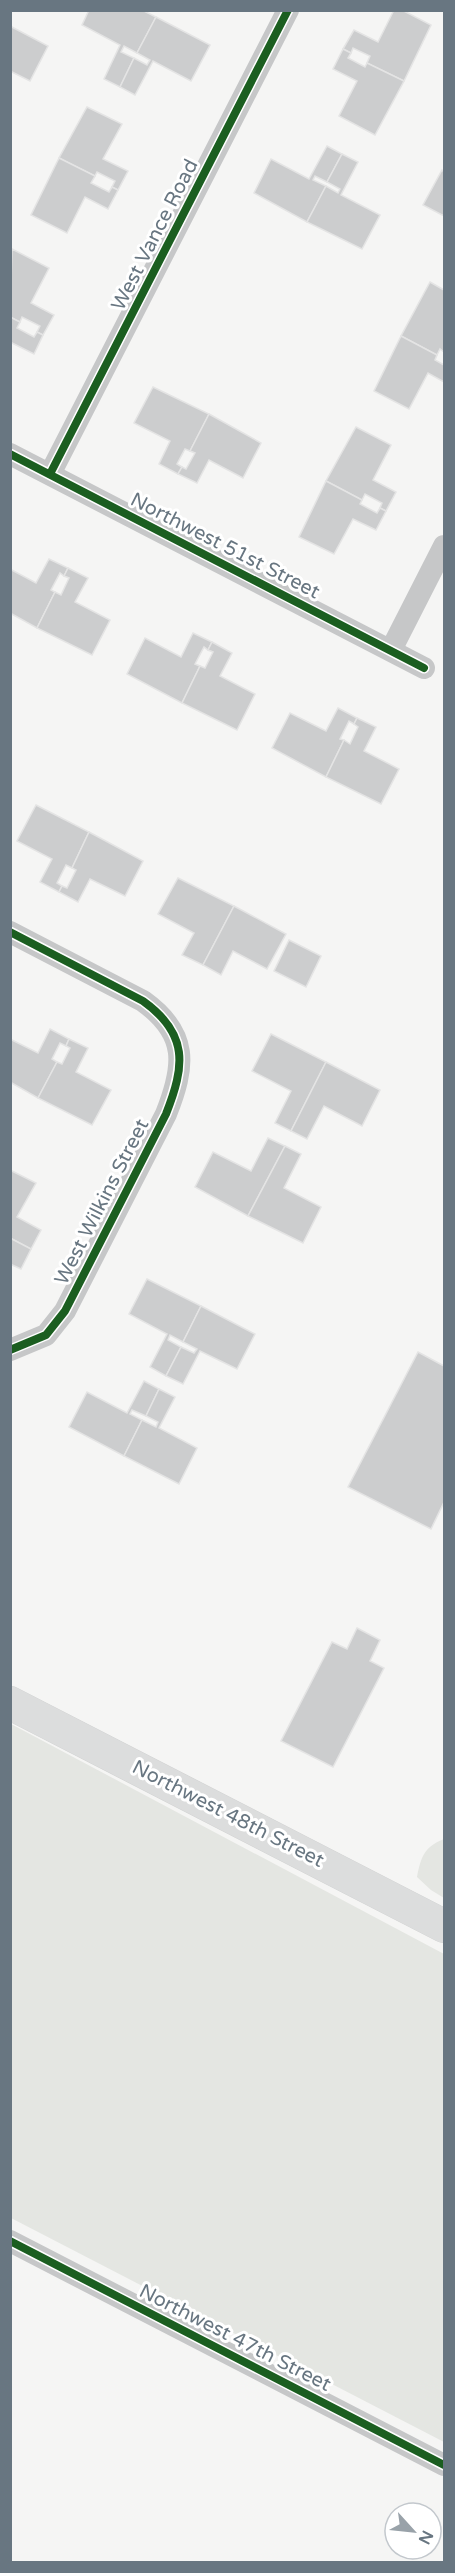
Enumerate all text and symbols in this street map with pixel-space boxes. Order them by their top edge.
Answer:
street label: West Vance Road [106,155,204,315]
street label: Northwest 51st Street [126,488,324,604]
street label: West Wilkins Street [50,1115,154,1289]
street label: Northwest 48th Street [128,1755,328,1873]
street label: Northwest 47th Street [135,2279,335,2397]
north arrow [383,2501,443,2561]
text: N [414,2527,437,2548]

